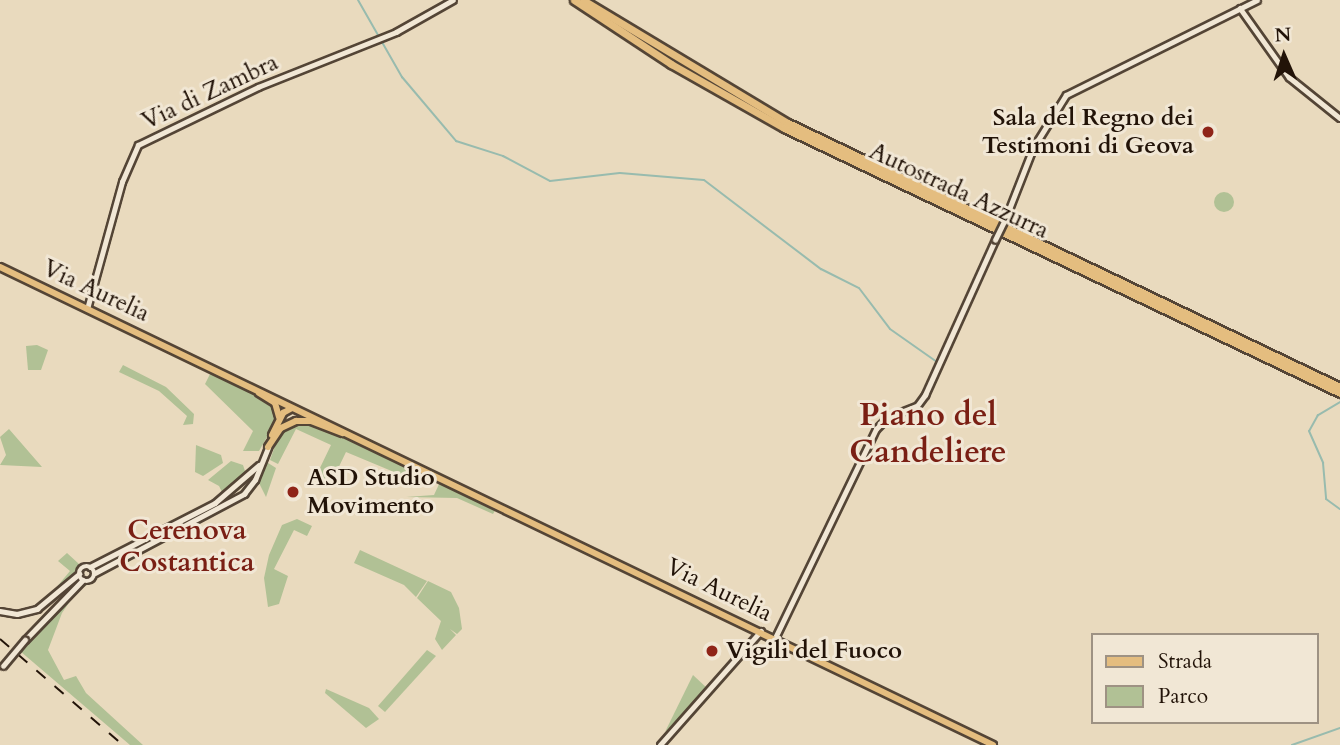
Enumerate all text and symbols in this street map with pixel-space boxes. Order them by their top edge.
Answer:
north arrow [1249,21,1319,91]
text: N [1274,22,1292,48]
street label: Via di Zambra [137,48,283,136]
place label: Sala del Regno dei Testimoni di Geova [982,104,1194,160]
marker: Sala del Regno dei Testimoni di Geova [1200,124,1216,140]
street label: Autostrada Azzurra [865,137,1053,245]
street label: Via Aurelia [38,254,154,328]
district label: Piano del Candeliere [849,397,1007,472]
place label: ASD Studio Movimento [307,464,435,520]
marker: ASD Studio Movimento [285,484,301,500]
district label: Cerenova Costantica [119,513,255,579]
street label: Via Aurelia [661,552,777,628]
legend [1092,633,1319,724]
place label: Vigili del Fuoco [726,637,902,665]
marker: Vigili del Fuoco [704,643,720,659]
text: Strada [1158,647,1212,676]
text: Parco [1158,682,1208,711]

